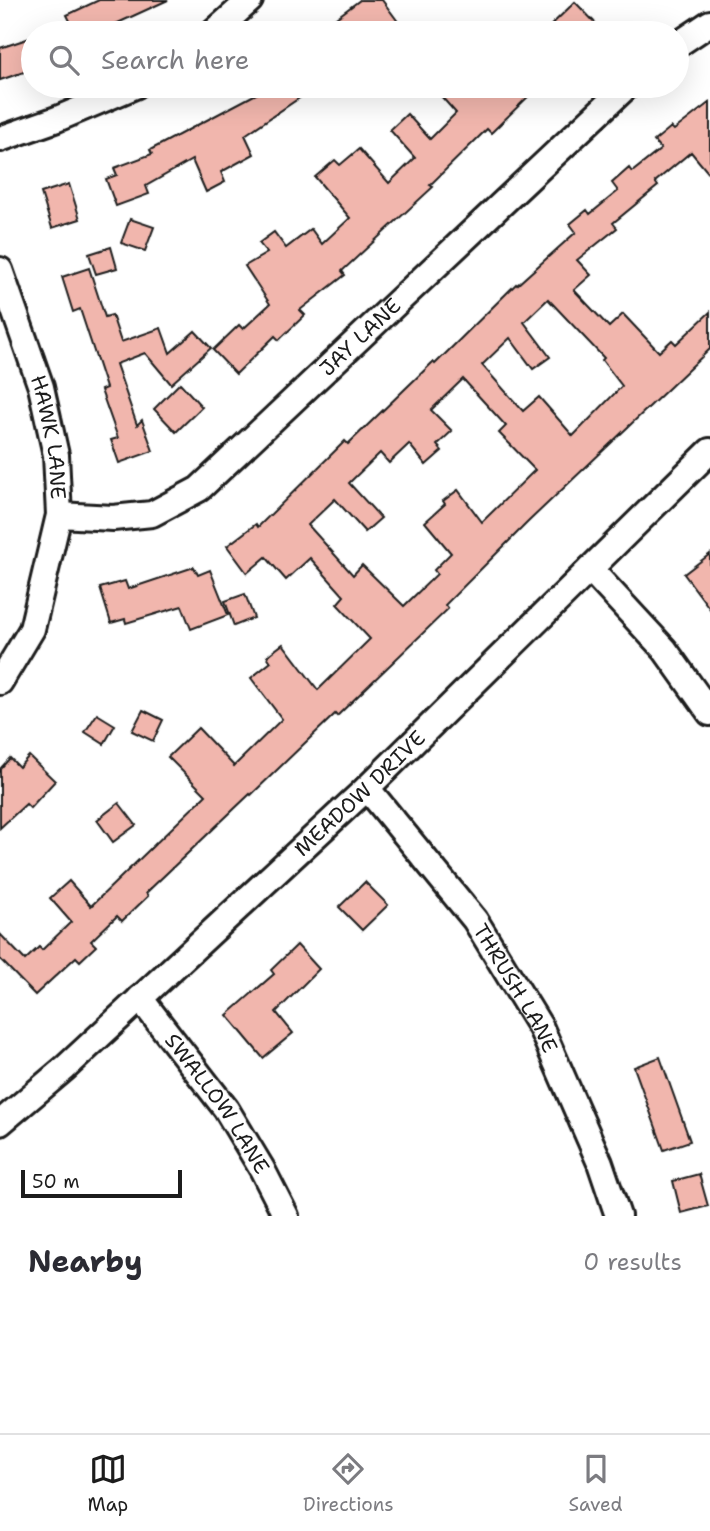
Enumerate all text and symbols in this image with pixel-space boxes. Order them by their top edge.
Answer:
search box [21,21,689,98]
icon: search [45,41,83,79]
text: Search here [101,42,250,77]
street label: JAY LANE [314,292,407,382]
street label: HAWK LANE [24,371,72,500]
street label: MEADOW DRIVE [288,724,431,863]
street label: THRUSH LANE [467,918,564,1057]
street label: SWALLOW LANE [158,1028,276,1179]
scale bar [21,1167,182,1199]
text: 50 m [32,1169,80,1194]
text: Nearby [28,1241,143,1282]
text: 0 results [583,1247,682,1277]
tab: Map [87,1450,128,1517]
tab: Directions [303,1450,394,1517]
tab: Saved [569,1450,623,1517]

